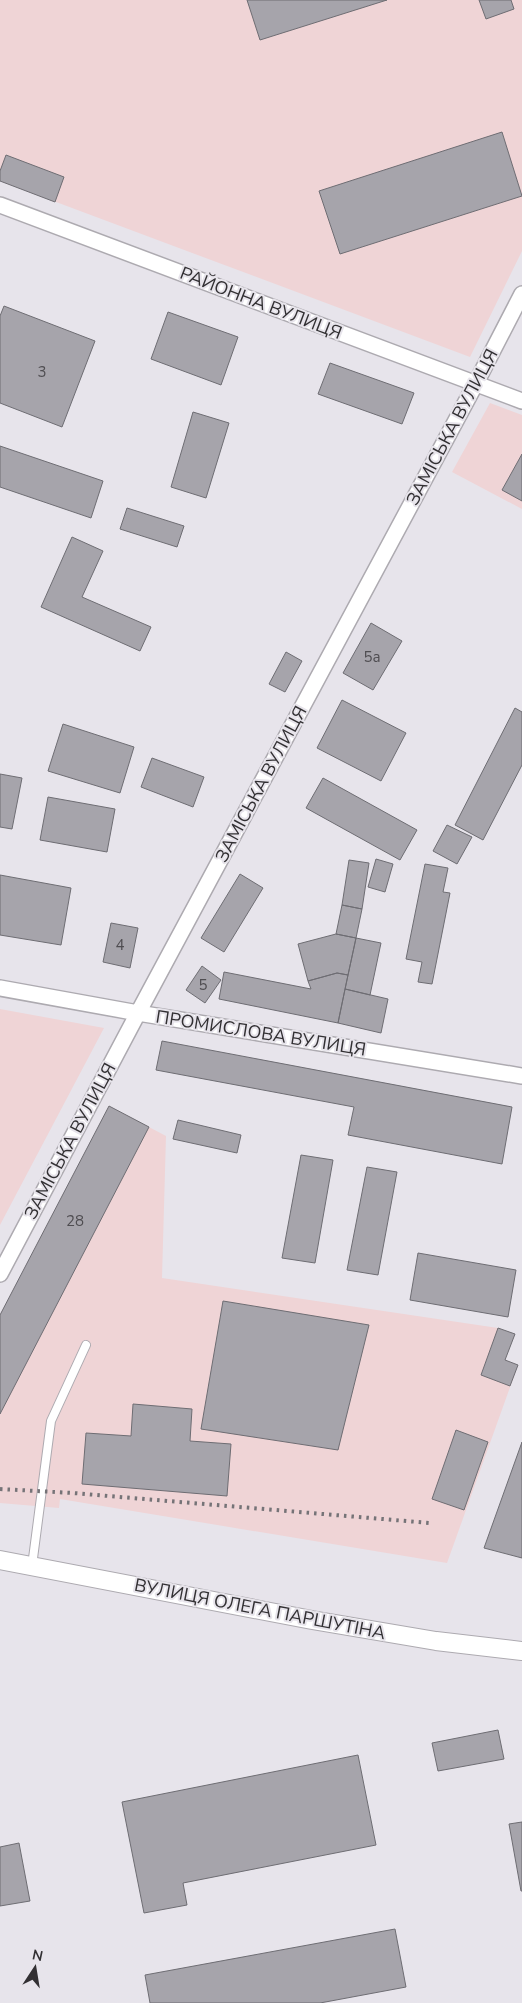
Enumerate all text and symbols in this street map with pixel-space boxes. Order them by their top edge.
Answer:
street label: РАЙОННА ВУЛИЦЯ [177,261,345,345]
street label: ЗАМІСЬКА ВУЛИЦЯ [401,345,503,509]
house number: 3 [37,362,47,382]
house number: 5а [363,647,381,667]
street label: ЗАМІСЬКА ВУЛИЦЯ [210,702,312,866]
house number: 4 [115,935,125,955]
house number: 5 [198,975,208,995]
street label: ПРОМИСЛОВА ВУЛИЦЯ [154,1005,368,1061]
street label: ЗАМІСЬКА ВУЛИЦЯ [19,1059,121,1223]
house number: 28 [66,1211,84,1231]
street label: ВУЛИЦЯ ОЛЕГА ПАРШУТІНА [132,1573,388,1645]
north arrow [10,1943,60,1993]
text: N [30,1945,45,1966]

